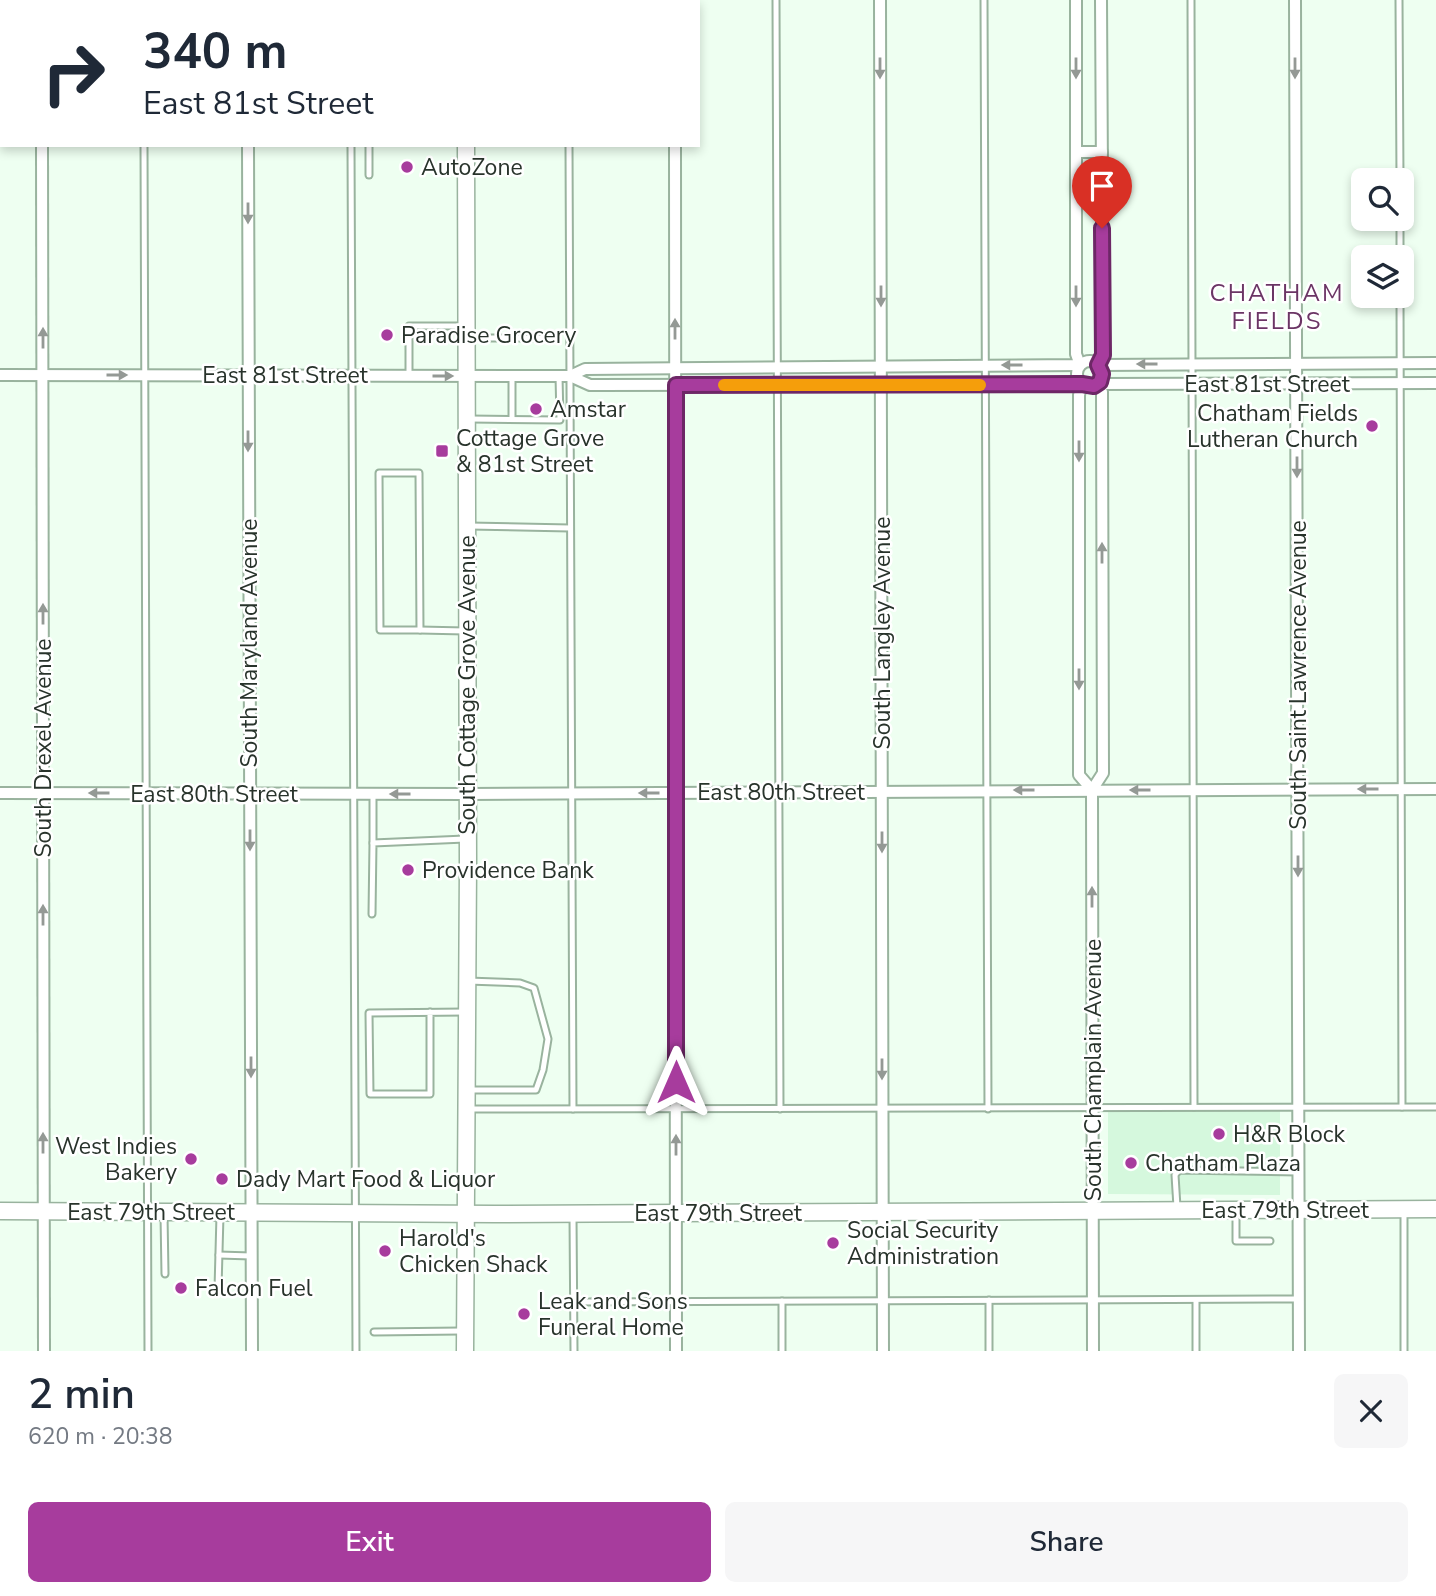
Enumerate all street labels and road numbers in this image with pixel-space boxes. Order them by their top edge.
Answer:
street label: East 81st Street [202,360,369,391]
street label: East 81st Street [1184,369,1351,400]
street label: South Langley Avenue [867,517,898,749]
street label: South Maryland Avenue [234,518,265,768]
street label: South Saint Lawrence Avenue [1283,520,1314,830]
street label: South Cottage Grove Avenue [452,535,483,835]
street label: South Drexel Avenue [28,638,59,858]
street label: East 80th Street [697,777,866,808]
street label: East 80th Street [130,779,299,810]
street label: South Champlain Avenue [1078,939,1109,1201]
street label: East 79th Street [1201,1195,1370,1226]
street label: East 79th Street [67,1197,236,1228]
street label: East 79th Street [634,1198,803,1229]

